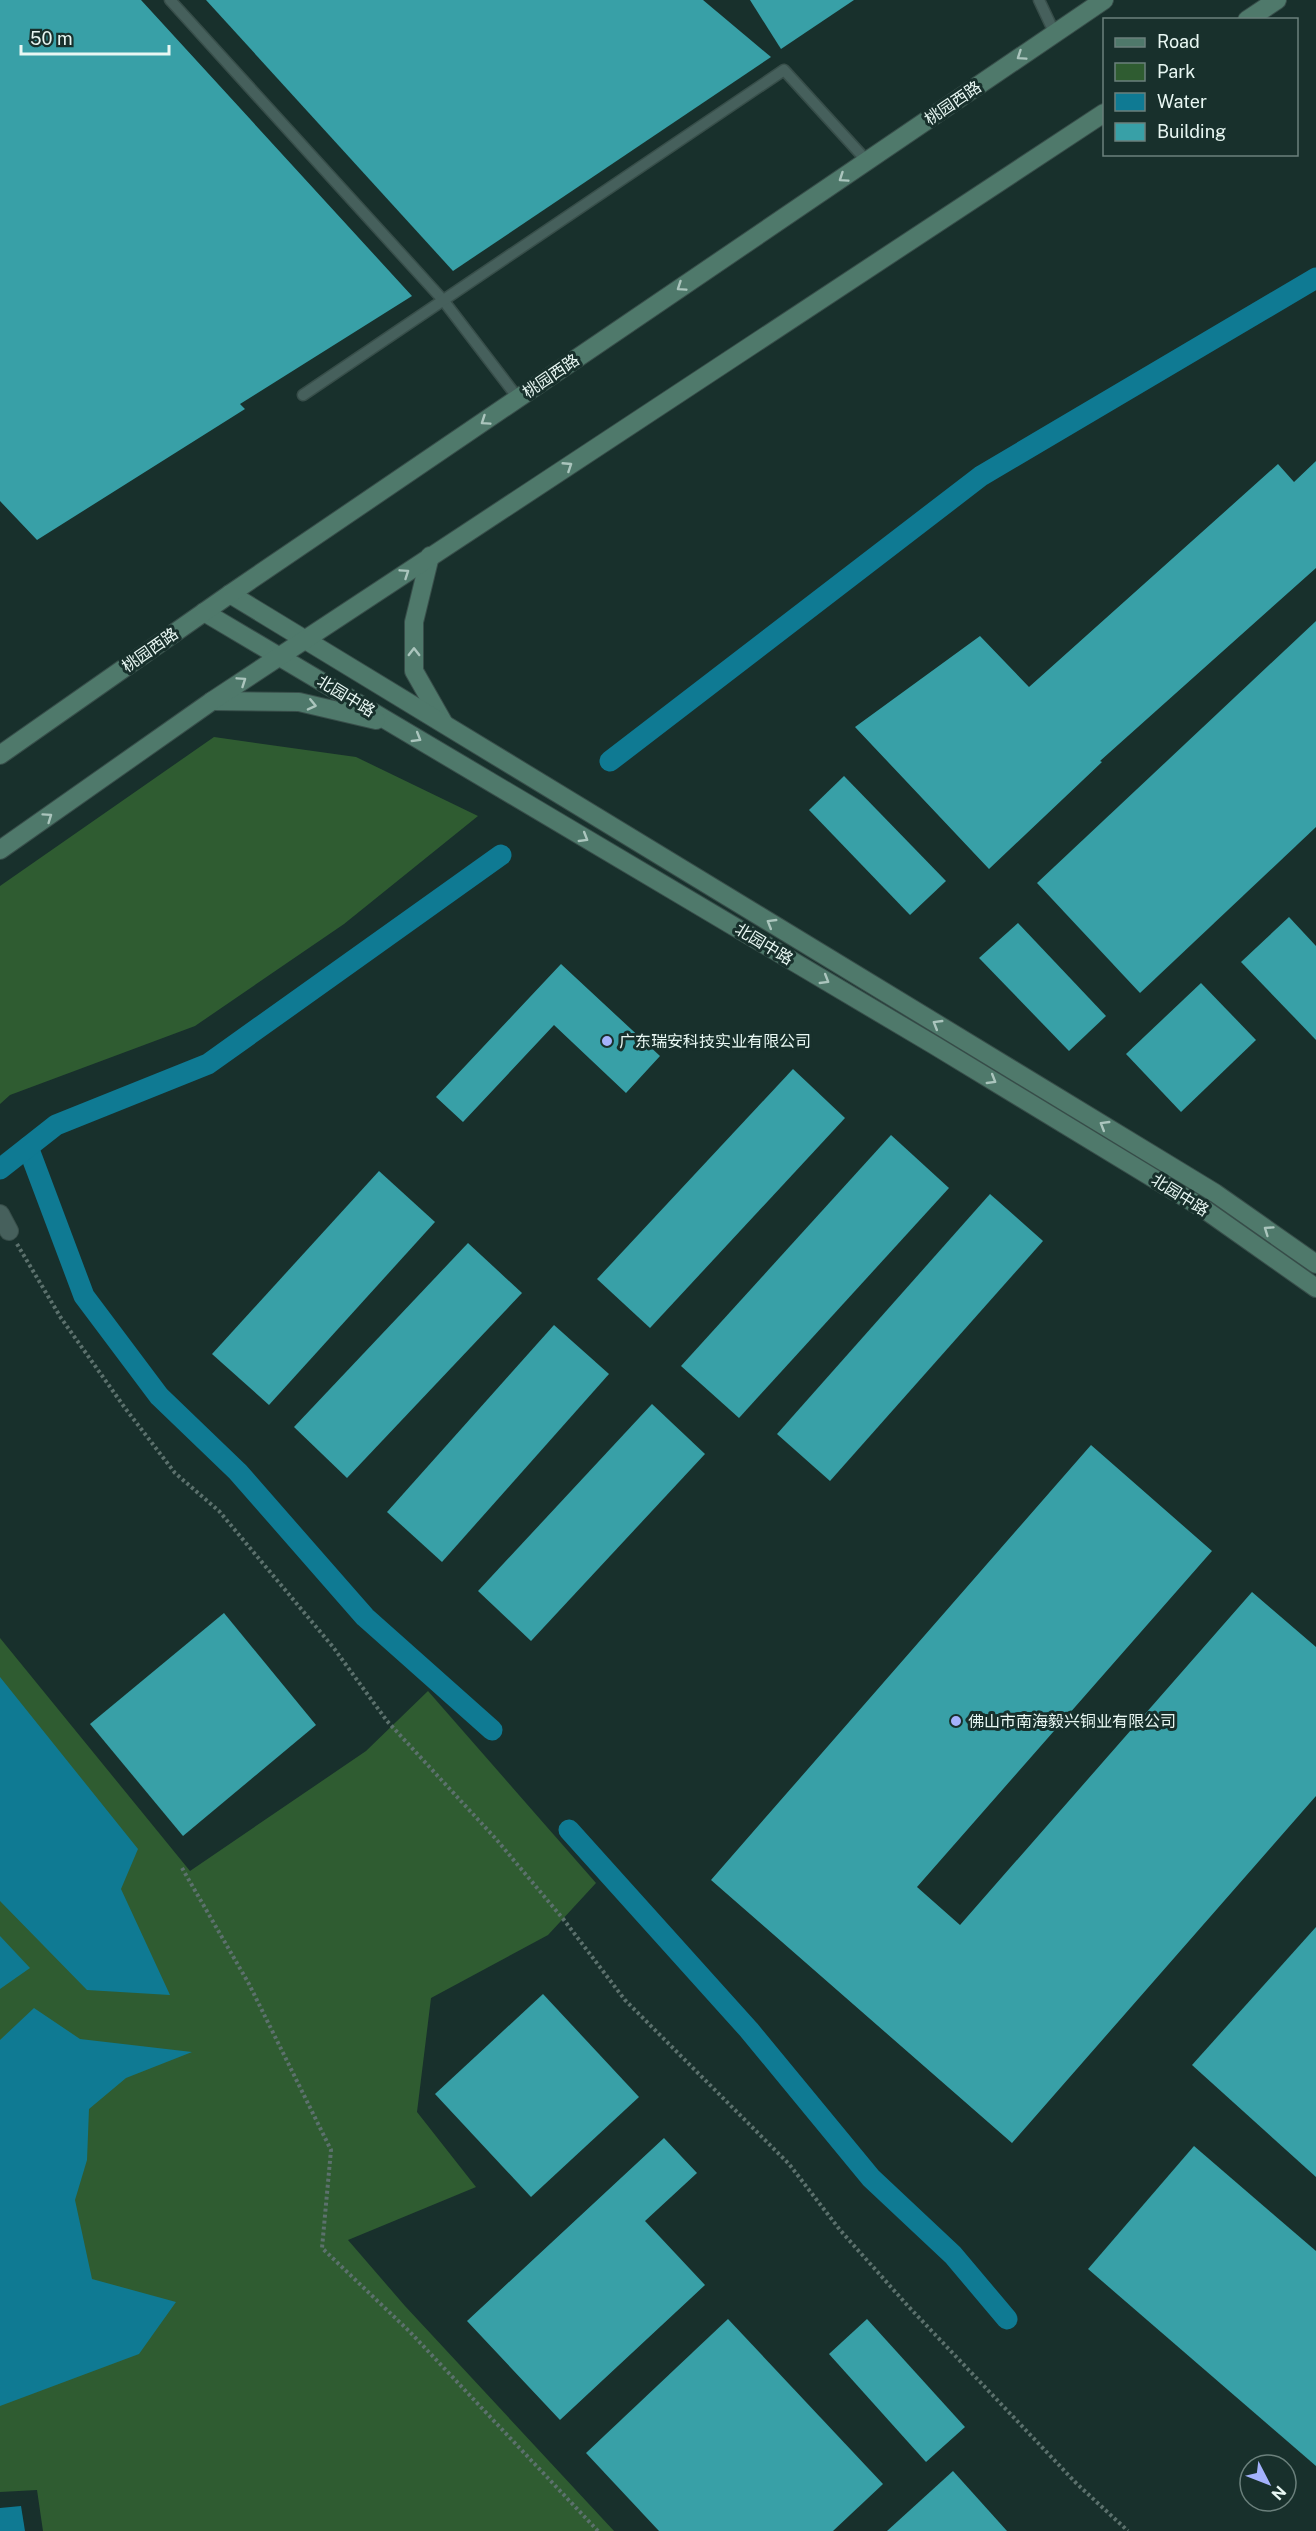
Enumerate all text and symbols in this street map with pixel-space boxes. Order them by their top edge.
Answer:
scale bar [21,18,170,56]
legend [1103,18,1298,156]
text: 50 m [30,28,73,49]
text: Road [1157,31,1200,52]
one-way arrow [1017,49,1028,60]
text: Park [1157,61,1195,82]
street label: 桃园西路 [921,77,985,129]
text: Water [1157,91,1207,112]
text: Building [1157,121,1226,142]
one-way arrow [838,171,849,182]
one-way arrow [677,280,688,291]
street label: 桃园西路 [519,350,583,402]
one-way arrow [481,413,491,425]
one-way arrow [561,462,572,473]
one-way arrow [398,569,409,580]
street label: 桃园西路 [118,624,182,676]
one-way arrow [408,648,420,657]
street label: 北园中路 [314,671,378,721]
one-way arrow [235,677,246,688]
one-way arrow [307,698,317,711]
one-way arrow [411,731,421,743]
one-way arrow [41,813,52,824]
one-way arrow [578,830,589,842]
one-way arrow [767,918,777,930]
street label: 北园中路 [732,919,796,969]
one-way arrow [819,973,829,984]
one-way arrow [933,1020,943,1032]
place label: 广东瑞安科技实业有限公司 [619,1032,811,1051]
marker: 广东瑞安科技实业有限公司 [600,1034,614,1048]
one-way arrow [986,1072,996,1084]
one-way arrow [1100,1121,1110,1133]
street label: 北园中路 [1148,1170,1212,1220]
one-way arrow [1264,1226,1275,1237]
place label: 佛山市南海毅兴铜业有限公司 [968,1712,1176,1731]
marker: 佛山市南海毅兴铜业有限公司 [949,1714,963,1728]
north arrow [1238,2453,1298,2513]
text: N [1268,2482,1290,2504]

